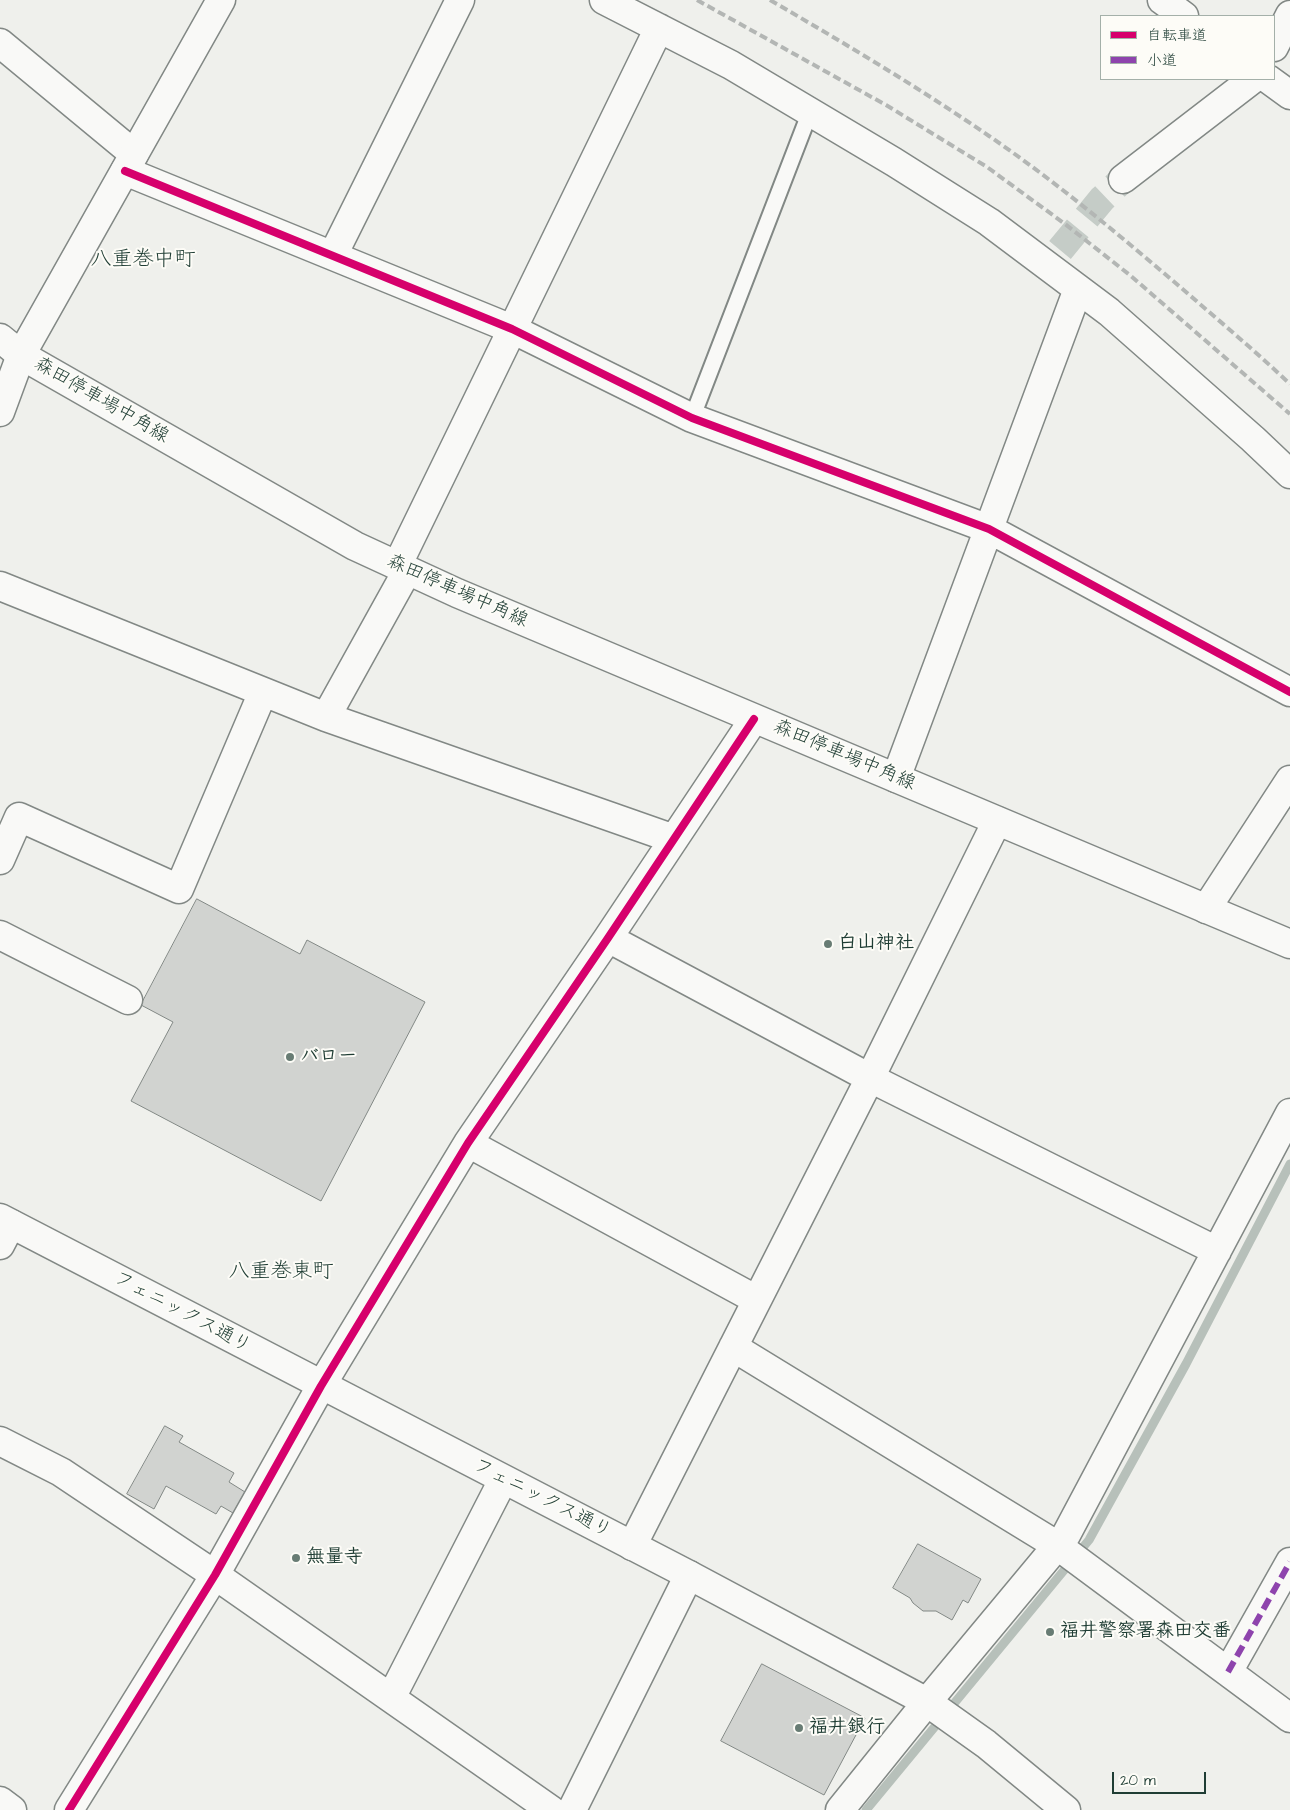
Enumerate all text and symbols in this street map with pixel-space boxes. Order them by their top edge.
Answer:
legend [1100,15,1275,80]
text: 自転車道 [1147,25,1207,46]
text: 小道 [1147,50,1177,71]
district label: 八重巻中町 [91,248,195,274]
street label: 森田停車場中角線 [29,353,173,449]
street label: 森田停車場中角線 [383,551,531,633]
street label: 森田停車場中角線 [770,716,918,796]
place label: 白山神社 [838,933,914,955]
marker: 白山神社 [822,938,834,950]
place label: バロー [300,1046,357,1068]
marker: バロー [284,1051,296,1063]
district label: 八重巻東町 [229,1260,333,1286]
street label: フェニックス通り [110,1267,254,1359]
street label: フェニックス通り [469,1454,615,1544]
place label: 無量寺 [306,1547,363,1569]
marker: 無量寺 [290,1552,302,1564]
place label: 福井警察署森田交番 [1060,1621,1231,1643]
marker: 福井警察署森田交番 [1044,1626,1056,1638]
place label: 福井銀行 [809,1717,885,1739]
marker: 福井銀行 [793,1722,805,1734]
scale bar [1115,1762,1209,1794]
text: 20 m [1120,1770,1156,1791]

